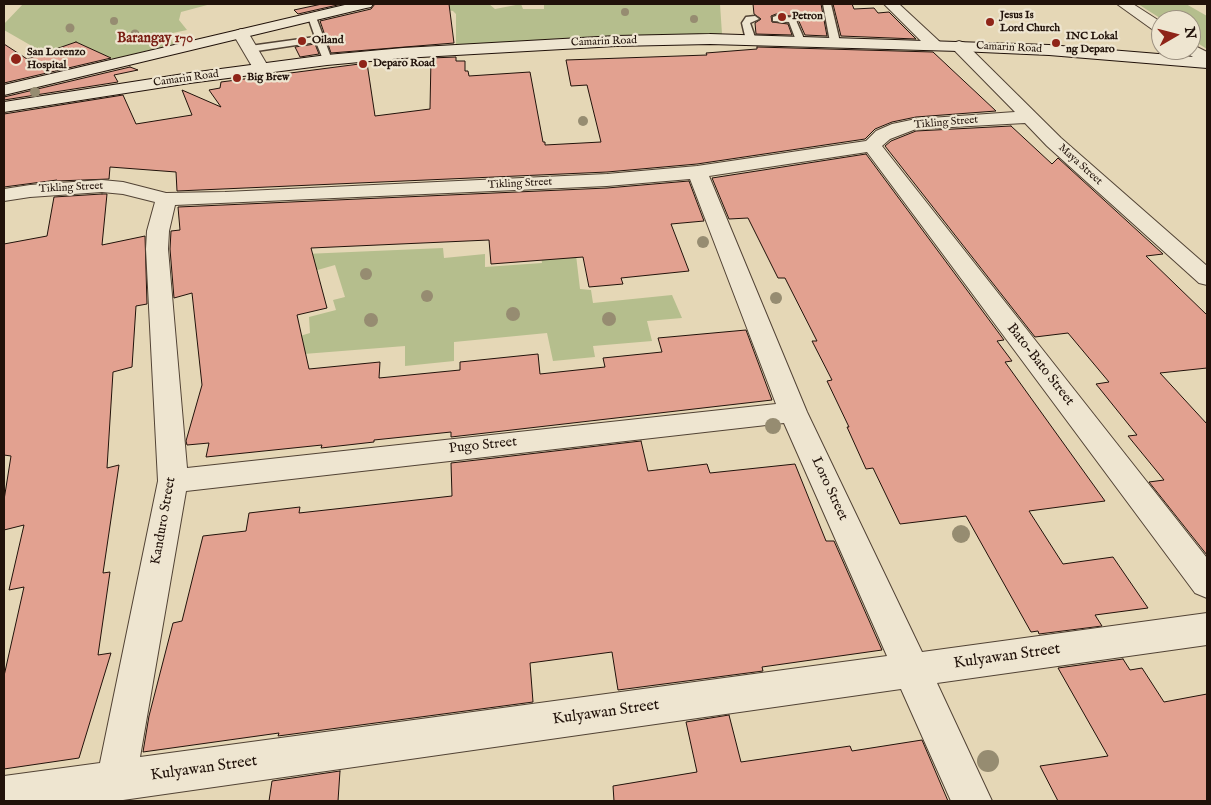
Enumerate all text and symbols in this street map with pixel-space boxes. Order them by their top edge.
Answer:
place label: Jesus Is Lord Church [1000,9,1060,35]
place label: Petron [792,10,823,24]
north arrow [1151,10,1201,60]
marker: Petron [776,11,788,23]
marker: Jesus Is Lord Church [984,16,996,28]
text: N [1180,26,1200,40]
place label: INC Lokal ng Deparo [1066,30,1118,56]
district label: Barangay 170 [117,31,193,47]
place label: Oiland [312,34,344,48]
street label: Camarin Road [571,34,637,50]
marker: Oiland [296,35,308,47]
marker: INC Lokal ng Deparo [1050,37,1062,49]
street label: Camarin Road [976,40,1042,56]
place label: San Lorenzo Hospital [27,46,85,72]
marker: San Lorenzo Hospital [9,52,23,66]
place label: Deparo Road [373,57,435,71]
marker: Deparo Road [357,58,369,70]
street label: Camarin Road [152,68,220,90]
place label: Big Brew [247,71,289,85]
marker: Big Brew [231,72,243,84]
street label: Tikling Street [913,114,979,132]
street label: Maya Street [1055,142,1105,188]
street label: Tikling Street [488,176,552,192]
street label: Tikling Street [39,180,103,196]
street label: Bato-Bato Street [1003,321,1077,409]
street label: Pugo Street [448,434,518,458]
street label: Loro Street [807,455,851,523]
street label: Kanduro Street [148,476,180,566]
street label: Kulyawan Street [952,640,1062,674]
street label: Kulyawan Street [551,696,661,730]
street label: Kulyawan Street [149,752,259,786]

